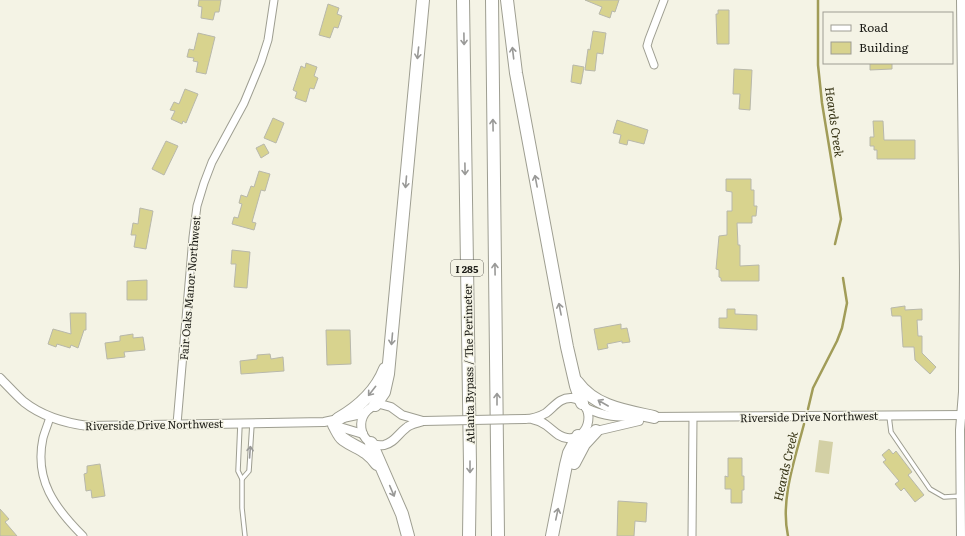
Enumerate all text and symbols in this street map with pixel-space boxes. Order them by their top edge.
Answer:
legend [823,12,953,64]
text: Road [859,18,889,36]
one-way arrow [460,32,467,45]
text: Building [859,38,909,56]
one-way arrow [414,46,421,59]
one-way arrow [510,47,517,60]
water label: Heards Creek [821,86,849,159]
one-way arrow [489,119,497,132]
one-way arrow [461,162,469,175]
one-way arrow [402,175,409,188]
one-way arrow [532,175,540,188]
street label: Fair Oaks Manor Northwest [175,215,203,361]
road number: I 285 [451,260,483,276]
one-way arrow [491,263,499,276]
street label: Atlanta Bypass / The Perimeter [459,283,477,444]
one-way arrow [556,302,564,315]
one-way arrow [388,332,395,345]
one-way arrow [368,385,377,396]
one-way arrow [493,393,501,406]
one-way arrow [597,398,609,406]
street label: Riverside Drive Northwest [740,407,879,425]
street label: Riverside Drive Northwest [85,415,224,433]
water label: Heards Creek [768,429,802,503]
one-way arrow [247,446,254,459]
one-way arrow [466,460,474,473]
one-way arrow [389,485,397,497]
one-way arrow [553,508,561,521]

